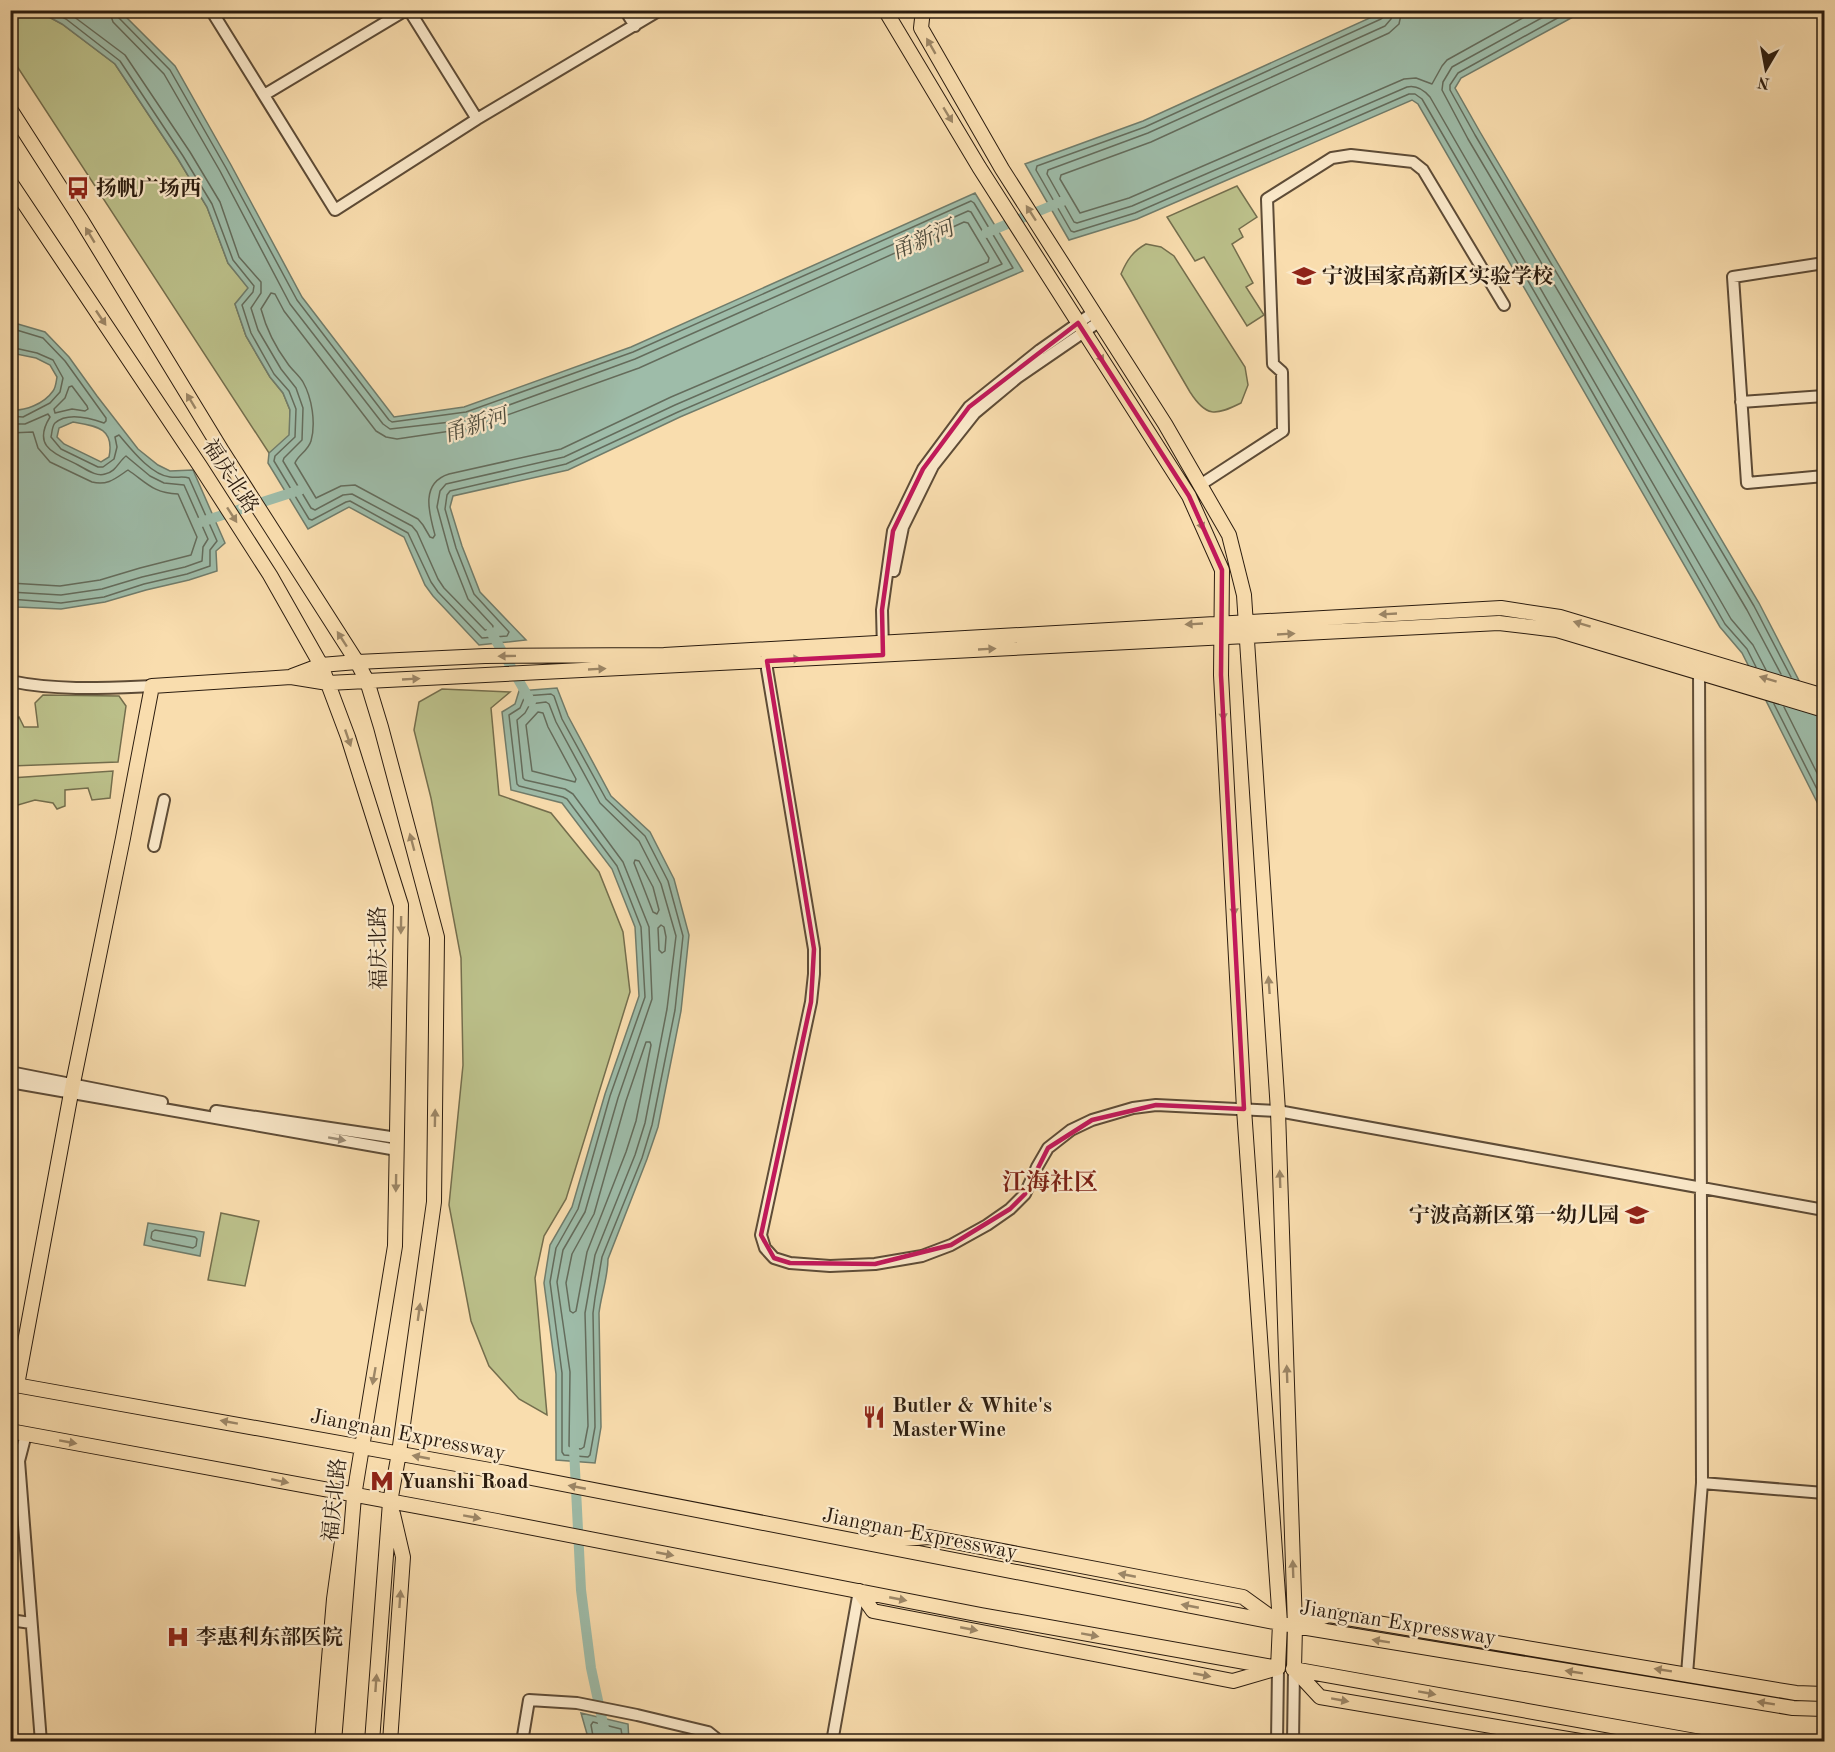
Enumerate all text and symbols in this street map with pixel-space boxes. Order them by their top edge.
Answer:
one-way arrow [925,38,936,54]
north arrow [1736,39,1796,99]
text: N [1756,73,1771,91]
one-way arrow [942,107,953,123]
bus stop icon: 扬帆广场西 [65,175,91,201]
place label: 扬帆广场西 [96,177,201,200]
one-way arrow [1025,205,1036,221]
water label: 甬新河 [887,214,961,264]
one-way arrow [84,227,95,243]
school or university icon: 宁波国家高新区实验学校 [1291,263,1317,289]
place label: 宁波国家高新区实验学校 [1322,264,1553,288]
one-way arrow [95,310,106,326]
one-way arrow [1093,347,1104,363]
one-way arrow [186,393,197,409]
water label: 甬新河 [440,402,514,447]
street label: 福庆北路 [198,435,263,518]
one-way arrow [226,507,237,524]
one-way arrow [1196,513,1205,530]
one-way arrow [1379,609,1398,618]
one-way arrow [1573,619,1591,628]
one-way arrow [1184,620,1203,629]
one-way arrow [1277,629,1296,639]
one-way arrow [337,631,348,647]
one-way arrow [977,645,996,654]
one-way arrow [498,651,517,661]
one-way arrow [783,655,802,664]
one-way arrow [588,665,607,674]
one-way arrow [402,674,421,684]
one-way arrow [1759,674,1777,683]
one-way arrow [1219,702,1228,721]
one-way arrow [344,729,353,747]
one-way arrow [406,833,416,852]
one-way arrow [1229,897,1238,916]
street label: 福庆北路 [366,906,391,990]
one-way arrow [396,915,405,934]
one-way arrow [1264,975,1274,994]
one-way arrow [430,1109,440,1128]
one-way arrow [328,1135,347,1144]
district label: 江海社区 [1002,1169,1098,1196]
one-way arrow [1275,1170,1285,1189]
one-way arrow [391,1173,401,1192]
school or university icon: 宁波高新区第一幼儿园 [1624,1202,1650,1228]
place label: 宁波高新区第一幼儿园 [1409,1203,1619,1227]
one-way arrow [414,1302,423,1321]
one-way arrow [1282,1365,1291,1384]
one-way arrow [369,1367,378,1386]
place label: Butler & White's MasterWine [892,1396,1052,1441]
restaurant icon: Butler & White's MasterWine [861,1404,887,1430]
street label: Jiangnan Expressway [308,1406,507,1465]
one-way arrow [219,1418,238,1427]
one-way arrow [59,1438,78,1447]
one-way arrow [411,1452,430,1461]
street label: 福庆北路 [319,1457,350,1543]
metro station icon: Yuanshi Road [369,1468,395,1494]
place label: Yuanshi Road [400,1472,529,1493]
one-way arrow [271,1477,290,1486]
one-way arrow [567,1482,586,1491]
street label: Jiangnan Expressway [820,1505,1019,1564]
one-way arrow [463,1513,482,1522]
one-way arrow [656,1550,675,1559]
one-way arrow [1288,1560,1298,1579]
one-way arrow [1117,1570,1136,1579]
one-way arrow [395,1590,405,1609]
one-way arrow [889,1595,908,1604]
street label: Jiangnan Expressway [1298,1598,1497,1649]
one-way arrow [1180,1601,1199,1610]
hospital icon: 李惠利东部医院 [165,1624,191,1650]
one-way arrow [960,1625,979,1634]
place label: 李惠利东部医院 [196,1626,343,1649]
one-way arrow [1080,1630,1099,1639]
one-way arrow [1372,1636,1391,1645]
one-way arrow [1653,1666,1672,1675]
one-way arrow [1564,1667,1583,1676]
one-way arrow [1192,1671,1211,1680]
one-way arrow [371,1674,381,1693]
one-way arrow [1417,1689,1436,1698]
one-way arrow [1331,1696,1350,1705]
one-way arrow [1757,1699,1776,1708]

